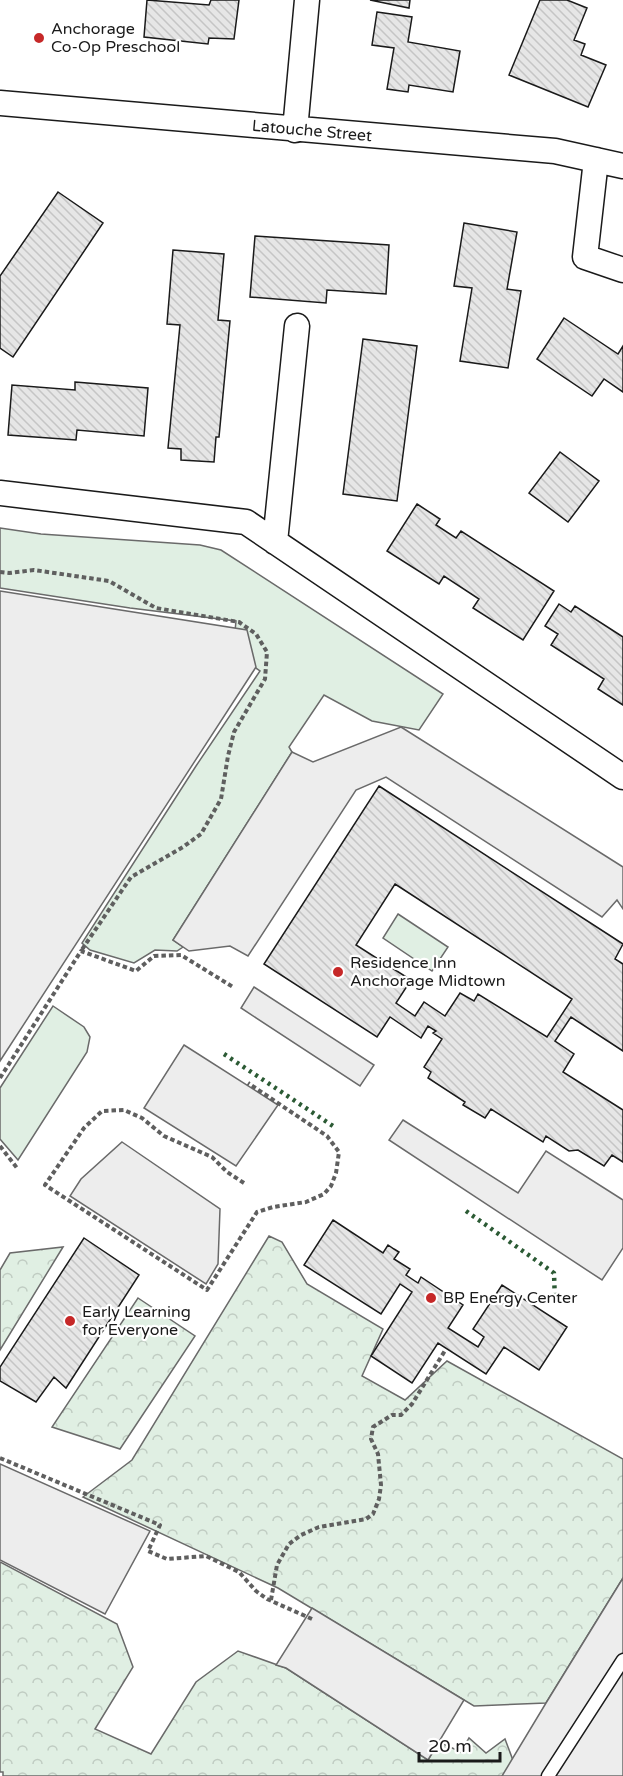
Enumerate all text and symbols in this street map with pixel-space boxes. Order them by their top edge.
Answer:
place label: Anchorage Co-Op Preschool [51,19,180,57]
marker: Anchorage Co-Op Preschool [32,31,46,45]
street label: Latouche Street [251,116,373,146]
place label: Residence Inn Anchorage Midtown [350,953,505,991]
marker: Residence Inn Anchorage Midtown [331,965,345,979]
place label: BP Energy Center [443,1288,578,1308]
marker: BP Energy Center [424,1291,438,1305]
place label: Early Learning for Everyone [82,1302,191,1340]
marker: Early Learning for Everyone [63,1314,77,1328]
scale bar [419,1725,500,1763]
text: 20 m [428,1735,472,1757]

